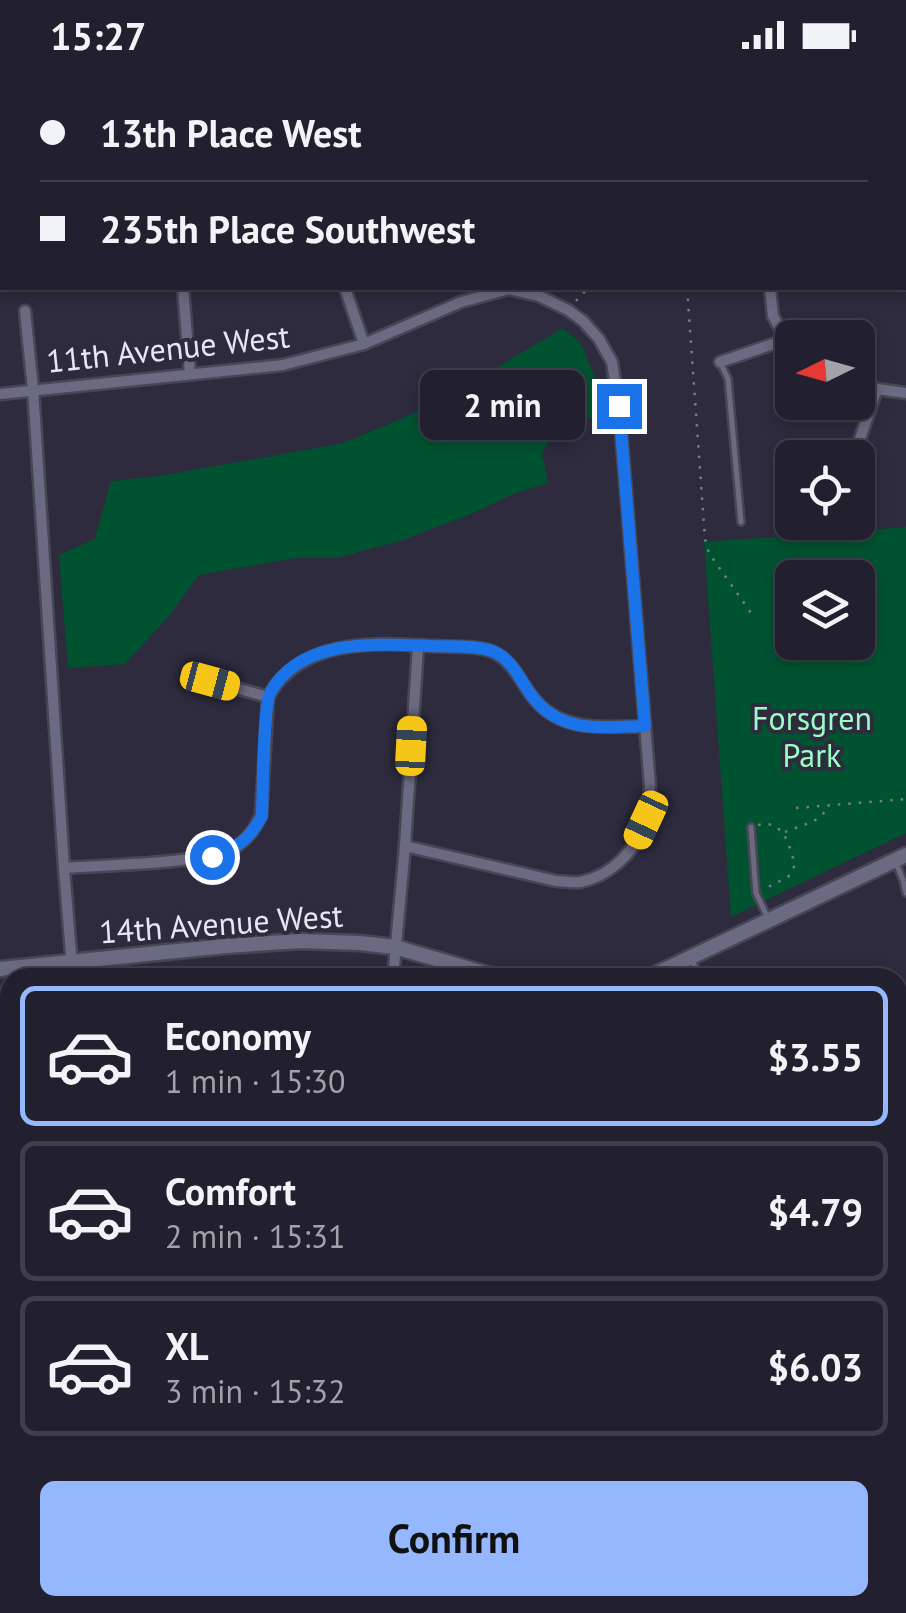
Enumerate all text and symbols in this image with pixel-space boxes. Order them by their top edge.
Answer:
text: 15:27 [50,11,146,60]
text: 13th Place West [100,108,362,157]
text: 235th Place Southwest [100,204,475,253]
street label: 11th Avenue West [44,314,292,382]
north arrow [775,320,875,420]
map controls [775,320,875,660]
callout: 2 min [419,371,584,441]
text: 2 min [463,384,542,426]
route end [597,384,642,429]
button: locate [775,440,875,540]
button: layers [775,560,875,660]
car [177,659,243,703]
park label: Forsgren Park [752,697,872,776]
car [394,715,428,777]
car [620,786,672,854]
route start [190,835,235,880]
street label: 14th Avenue West [98,894,344,952]
icon: car [45,1011,135,1101]
text: Economy [165,1011,311,1060]
text: $3.55 [767,1032,863,1081]
text: 1 min · 15:30 [165,1060,345,1102]
icon: car [45,1166,135,1256]
text: Comfort [165,1166,296,1215]
text: $4.79 [767,1187,863,1236]
text: 2 min · 15:31 [165,1215,345,1257]
icon: car [45,1321,135,1411]
text: XL [165,1321,209,1370]
text: $6.03 [767,1342,863,1391]
text: 3 min · 15:32 [165,1370,345,1412]
button: Confirm [40,1481,868,1596]

